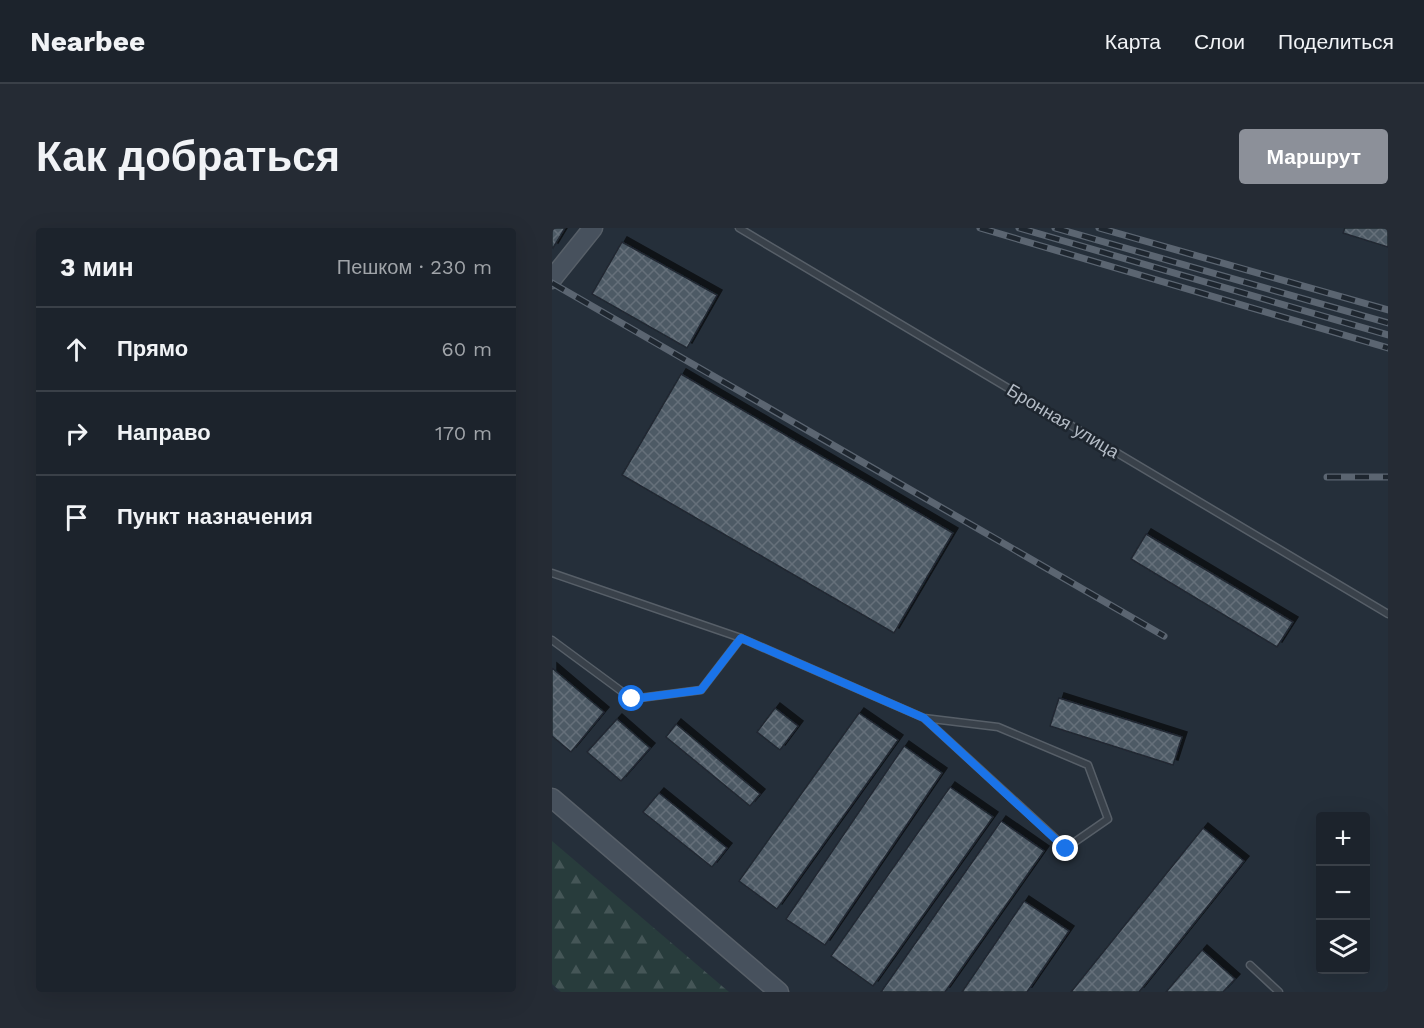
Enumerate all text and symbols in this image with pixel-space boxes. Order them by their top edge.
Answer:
text: Nearbee [30,25,145,58]
text: Карта [1105,29,1161,54]
text: Слои [1194,29,1245,54]
text: Поделиться [1278,29,1394,54]
button: Маршрут [1239,129,1388,184]
text: Как добраться [36,132,340,181]
text: 3 мин [60,252,134,282]
text: Пешком · 230 m [337,255,492,279]
icon: ahead [60,333,93,366]
text: Прямо [117,336,188,361]
text: 60 m [442,337,492,361]
street label: Бронная улица [1003,379,1124,463]
icon: right [60,417,93,450]
text: Направо [117,420,211,445]
text: 170 m [435,421,492,445]
icon: arrive [60,501,93,534]
text: Пункт назначения [117,504,313,529]
route start [618,685,644,711]
map controls [1316,812,1370,974]
button: + [1316,812,1370,866]
route end [1052,835,1078,861]
button: − [1316,866,1370,920]
button: layers [1316,920,1370,974]

